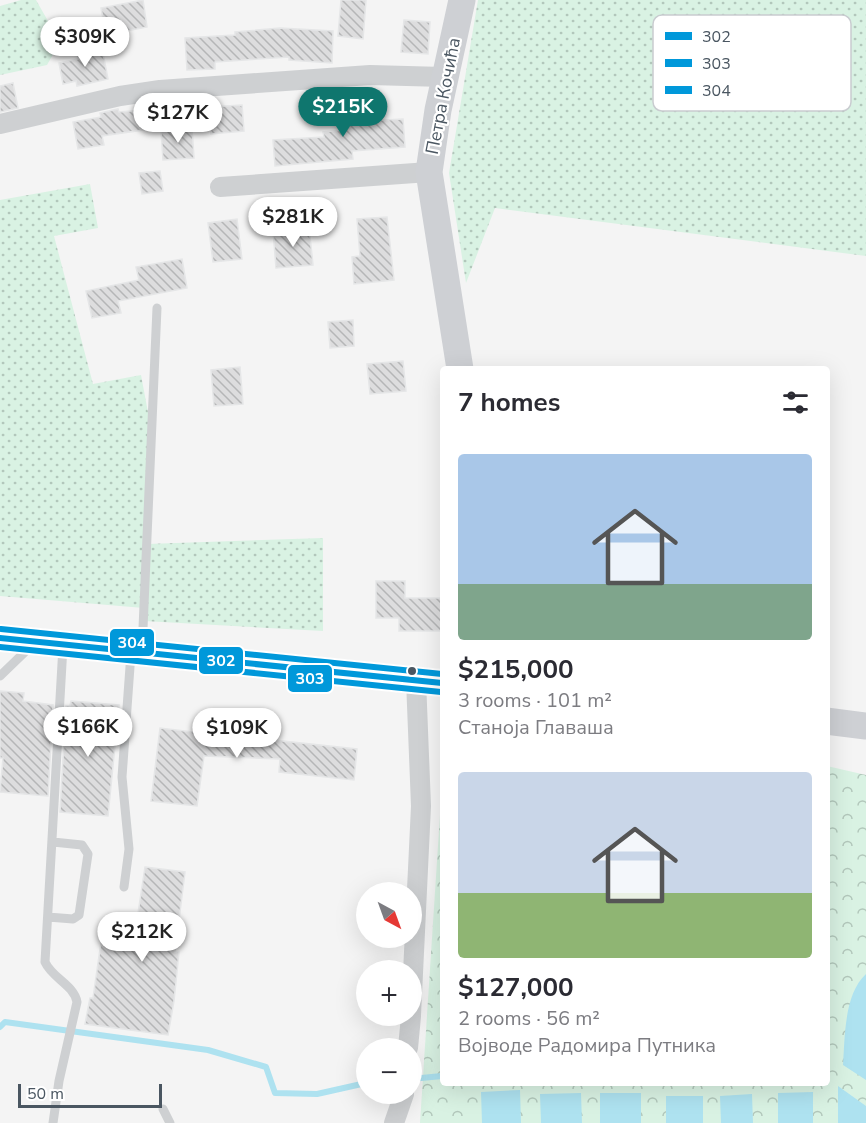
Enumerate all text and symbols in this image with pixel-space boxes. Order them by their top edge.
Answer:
legend [653,15,851,111]
pin: $309K [43,17,127,68]
text: $309K [54,23,116,50]
text: 302 [702,26,731,48]
street label: Петра Кочића [420,36,466,156]
text: 303 [702,53,731,75]
text: 304 [702,80,731,102]
pin: $215K [301,87,385,138]
pin: $127K [136,93,220,144]
text: $215K [312,93,374,120]
text: $127K [147,99,209,126]
pin: $281K [251,197,335,248]
text: $281K [262,203,324,230]
text: 7 homes [458,385,560,420]
icon: filters [779,386,812,419]
icon: home [581,493,689,601]
line badge: 304 [109,628,155,657]
text: 304 [118,632,147,654]
line badge: 302 [198,646,244,675]
text: 302 [207,650,235,672]
text: $215,000 [458,652,574,687]
line badge: 303 [287,664,333,693]
unlabelled marker [406,665,418,677]
text: 303 [296,668,324,690]
text: 3 rooms · 101 m² [458,687,612,714]
pin: $166K [46,707,130,758]
pin: $109K [195,708,279,759]
text: $166K [57,713,119,740]
text: $109K [206,714,268,741]
text: Станоја Главаша [458,714,614,741]
icon: home [581,811,689,919]
north arrow [356,882,422,948]
map controls [356,882,422,1104]
pin: $212K [100,912,184,963]
text: $212K [111,918,173,945]
button: + [356,960,422,1026]
text: $127,000 [458,970,574,1005]
text: 2 rooms · 56 m² [458,1005,600,1032]
text: Војводе Радомира Путника [458,1032,716,1059]
button: − [356,1038,422,1104]
scale bar [18,1081,162,1108]
text: 50 m [27,1083,64,1105]

